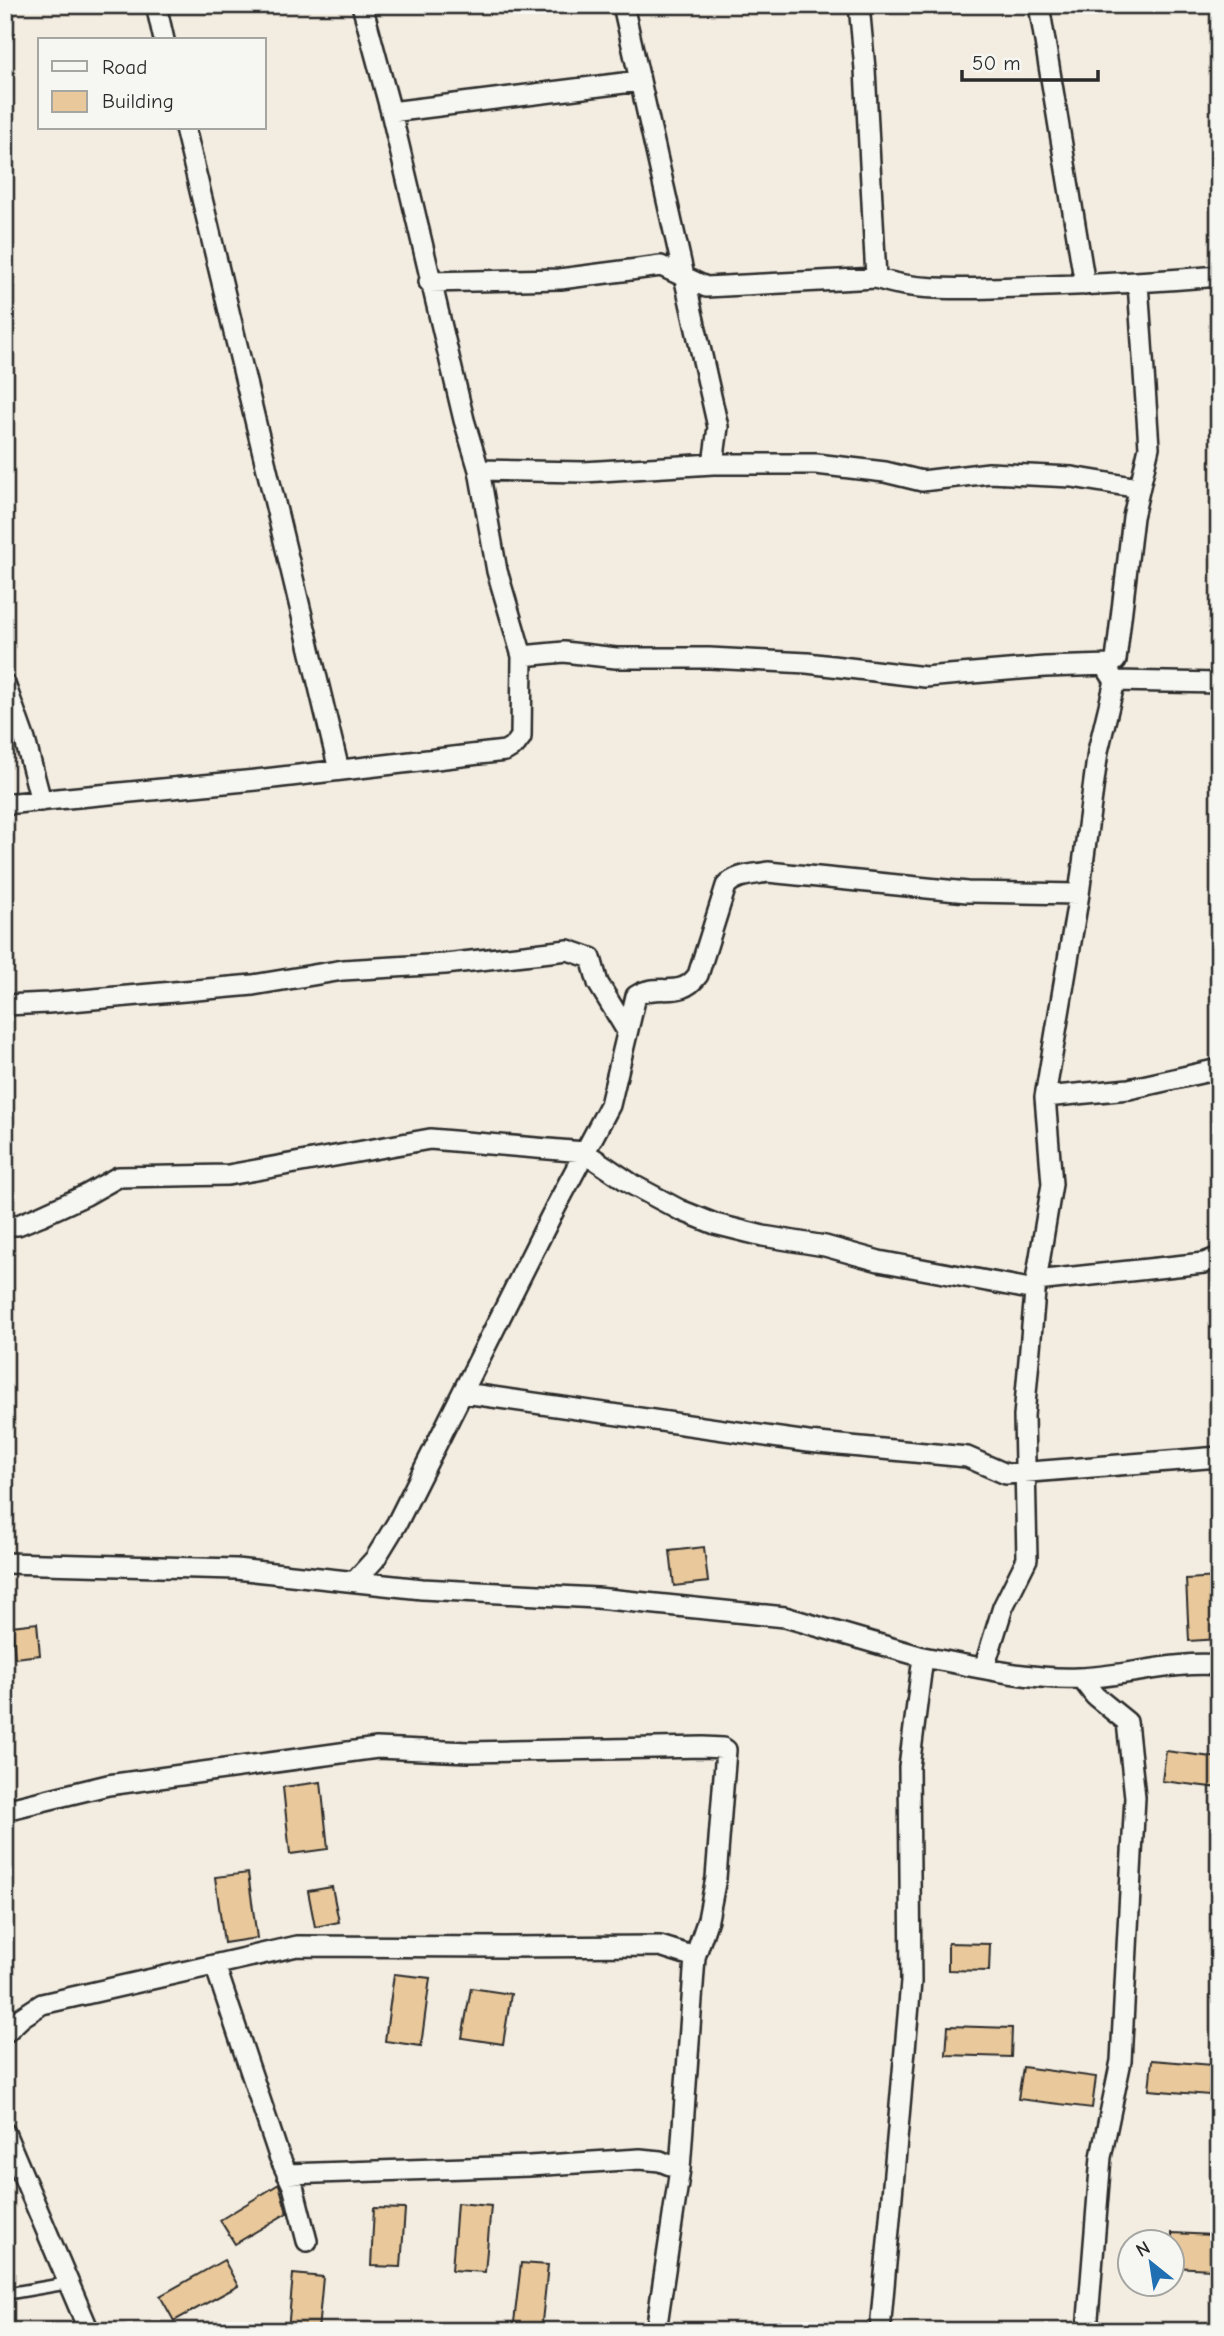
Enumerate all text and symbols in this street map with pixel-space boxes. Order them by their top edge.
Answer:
legend [38,38,266,130]
scale bar [962,38,1098,82]
text: 50 m [972,51,1021,75]
text: Road [102,55,147,79]
text: Building [102,89,174,113]
north arrow [1116,2228,1186,2298]
text: N [1132,2237,1154,2262]

